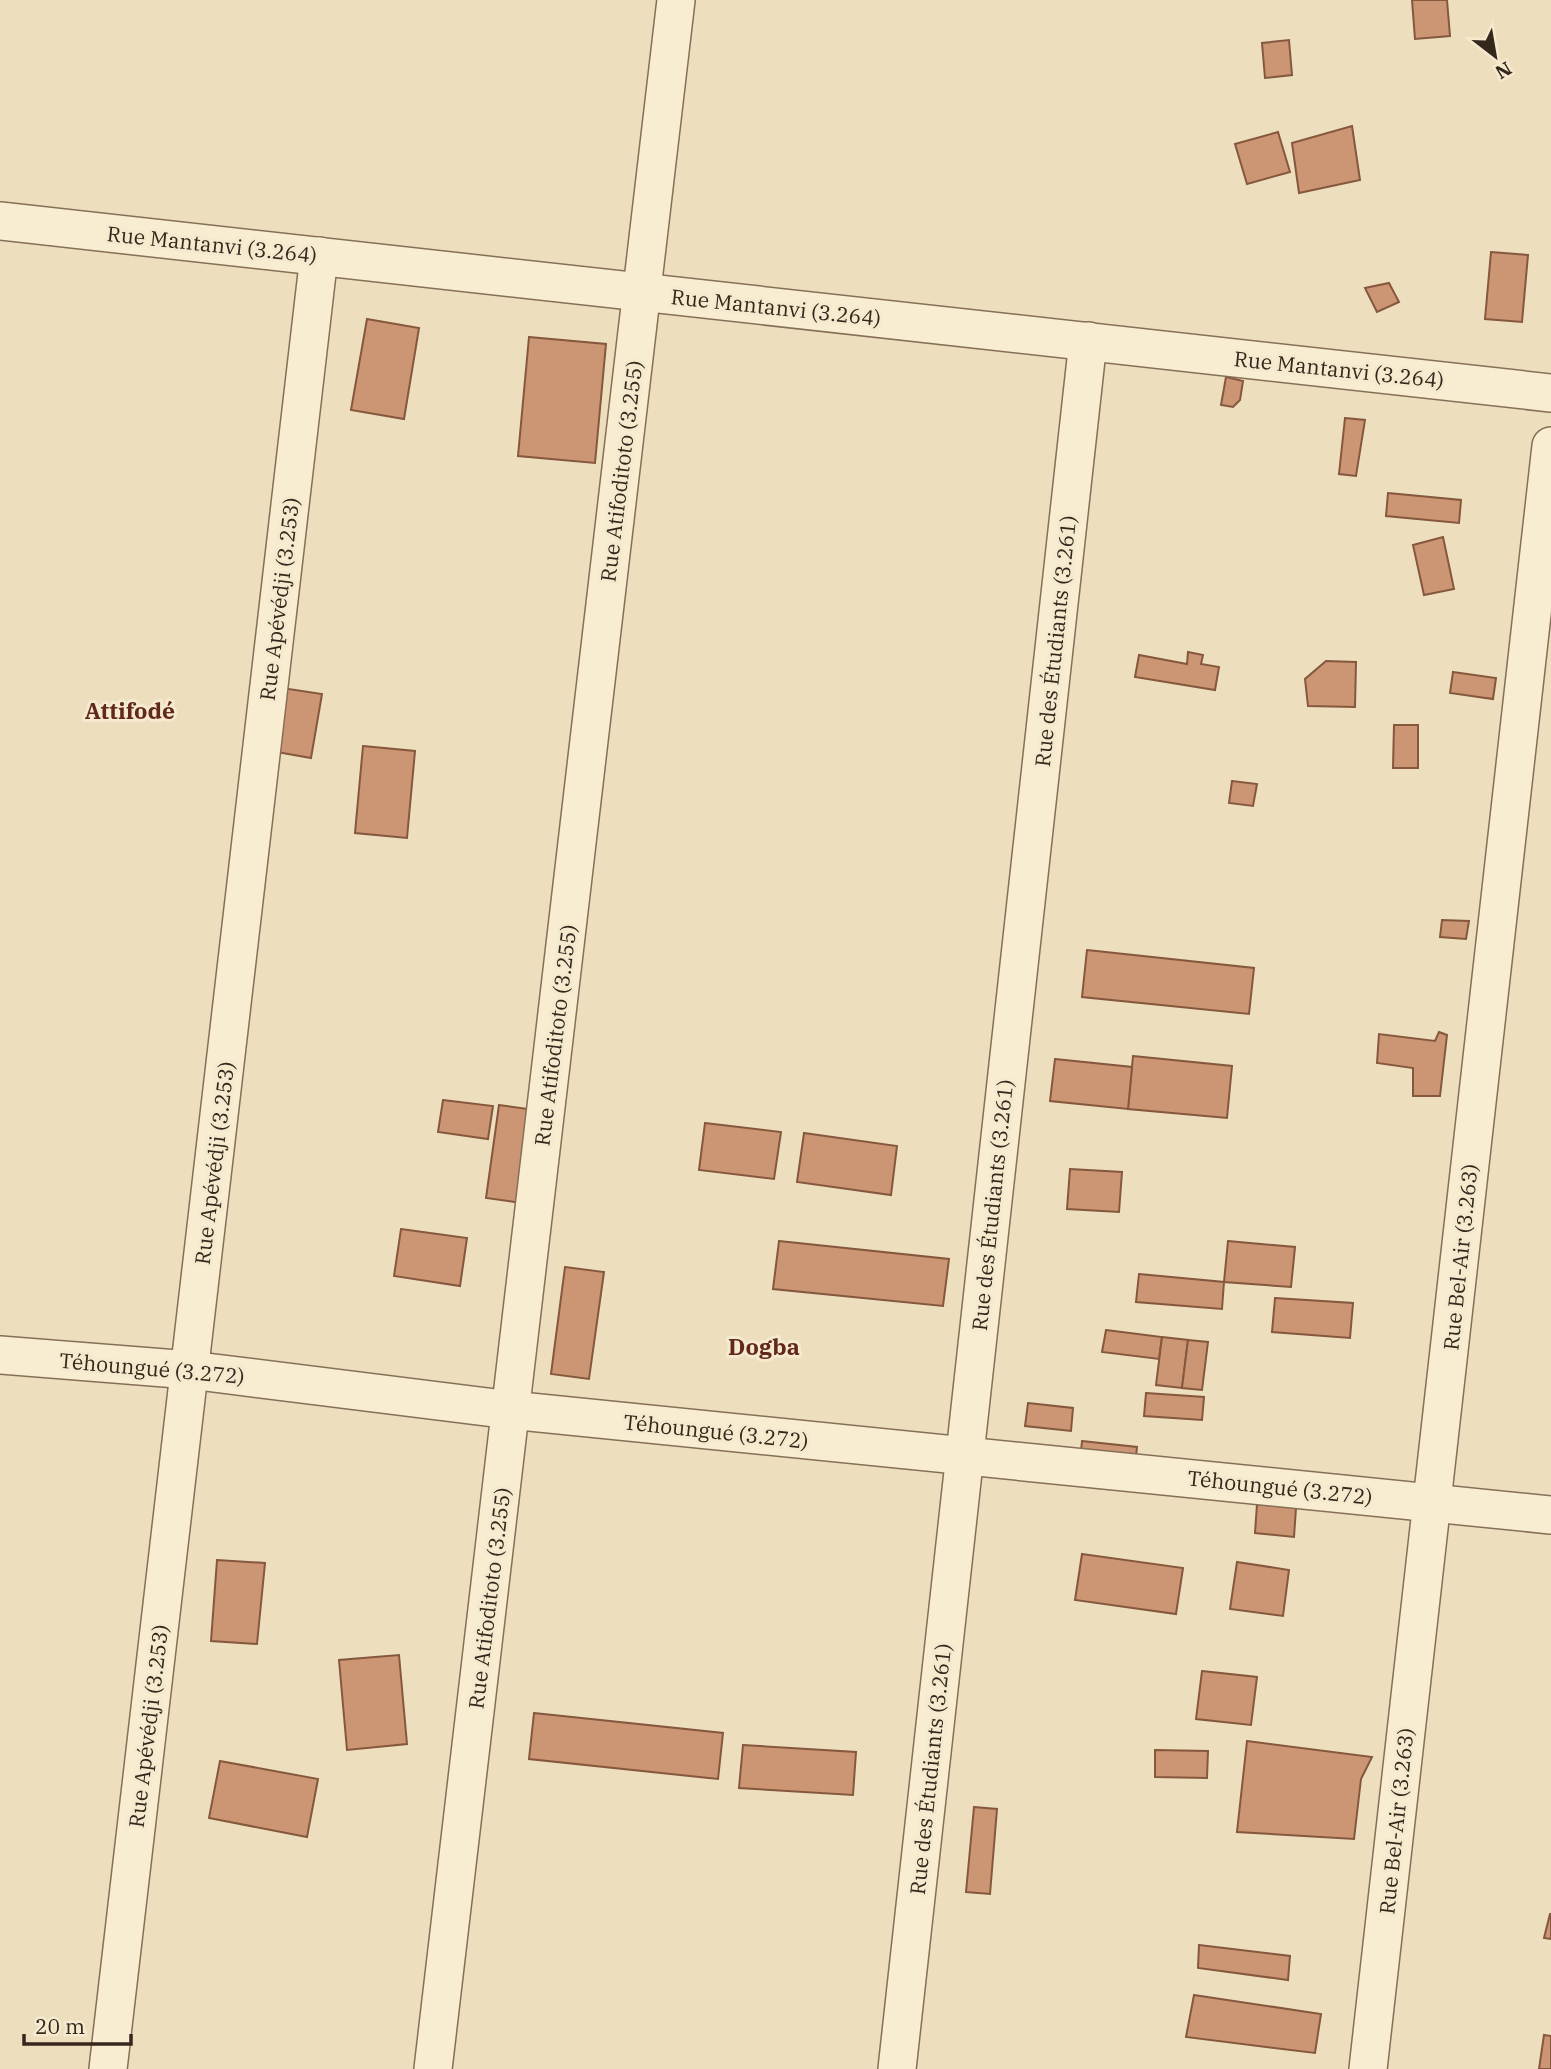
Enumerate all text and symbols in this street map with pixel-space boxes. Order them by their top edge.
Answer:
north arrow [1460,21,1530,91]
text: N [1491,56,1516,85]
street label: Rue Mantanvi (3.264) [106,219,318,269]
street label: Rue Mantanvi (3.264) [670,282,882,332]
street label: Rue Mantanvi (3.264) [1233,344,1445,394]
street label: Rue Atifoditoto (3.255) [594,359,648,583]
street label: Rue Apévédji (3.253) [253,496,305,702]
street label: Rue des Étudiants (3.261) [1028,514,1082,768]
district label: Attifodé [85,695,175,725]
street label: Rue Atifoditoto (3.255) [528,923,582,1147]
street label: Rue Apévédji (3.253) [188,1060,240,1266]
street label: Rue des Étudiants (3.261) [965,1078,1019,1332]
street label: Rue Bel-Air (3.263) [1436,1162,1484,1352]
district label: Dogba [728,1331,800,1361]
street label: Téhoungué (3.272) [58,1346,246,1390]
street label: Téhoungué (3.272) [622,1407,810,1455]
street label: Téhoungué (3.272) [1186,1463,1374,1511]
street label: Rue Atifoditoto (3.255) [462,1486,516,1710]
street label: Rue Apévédji (3.253) [122,1623,174,1829]
street label: Rue des Étudiants (3.261) [903,1642,957,1896]
street label: Rue Bel-Air (3.263) [1372,1726,1420,1916]
scale bar [24,2002,131,2046]
text: 20 m [35,2012,85,2040]

